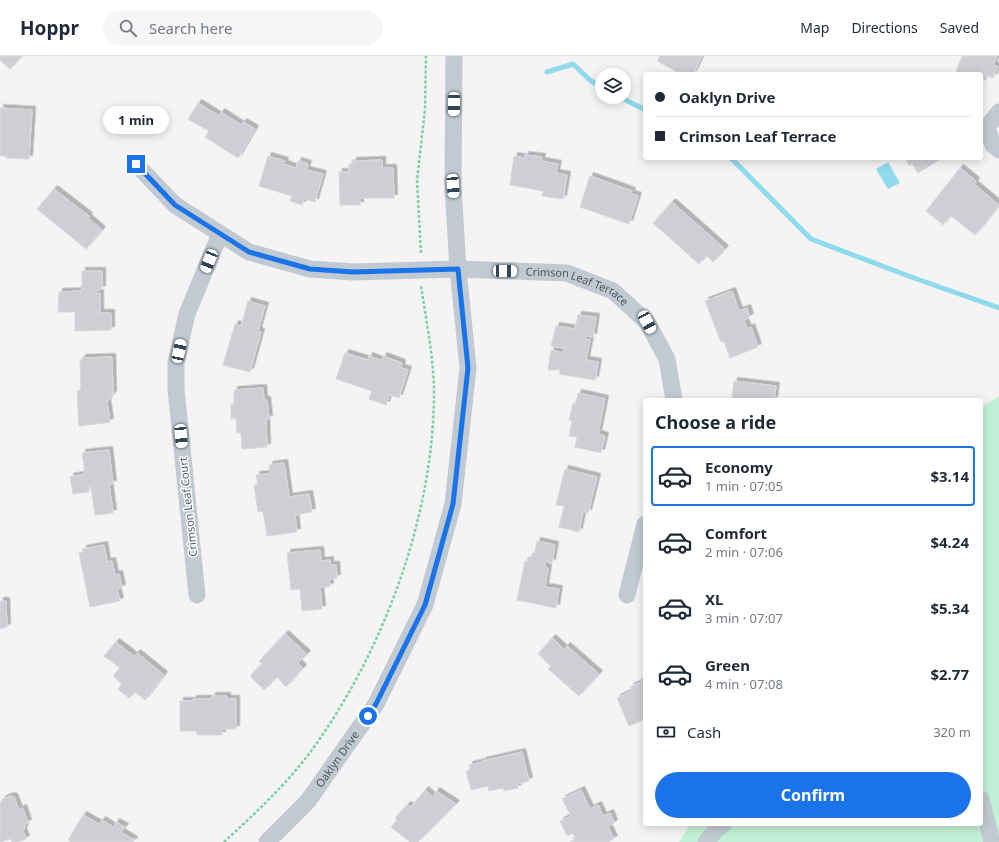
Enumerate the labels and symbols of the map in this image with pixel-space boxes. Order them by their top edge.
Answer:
car [448,92,460,116]
callout: 1 min [103,106,169,134]
route end [127,155,145,173]
car [446,174,460,198]
car [199,248,219,274]
street label: Crimson Leaf Terrace [525,263,632,309]
car [493,265,517,277]
car [636,309,658,335]
car [171,338,187,364]
car [174,424,188,448]
street label: Crimson Leaf Court [175,457,200,558]
route start [359,707,377,725]
street label: Oaklyn Drive [312,728,362,790]

